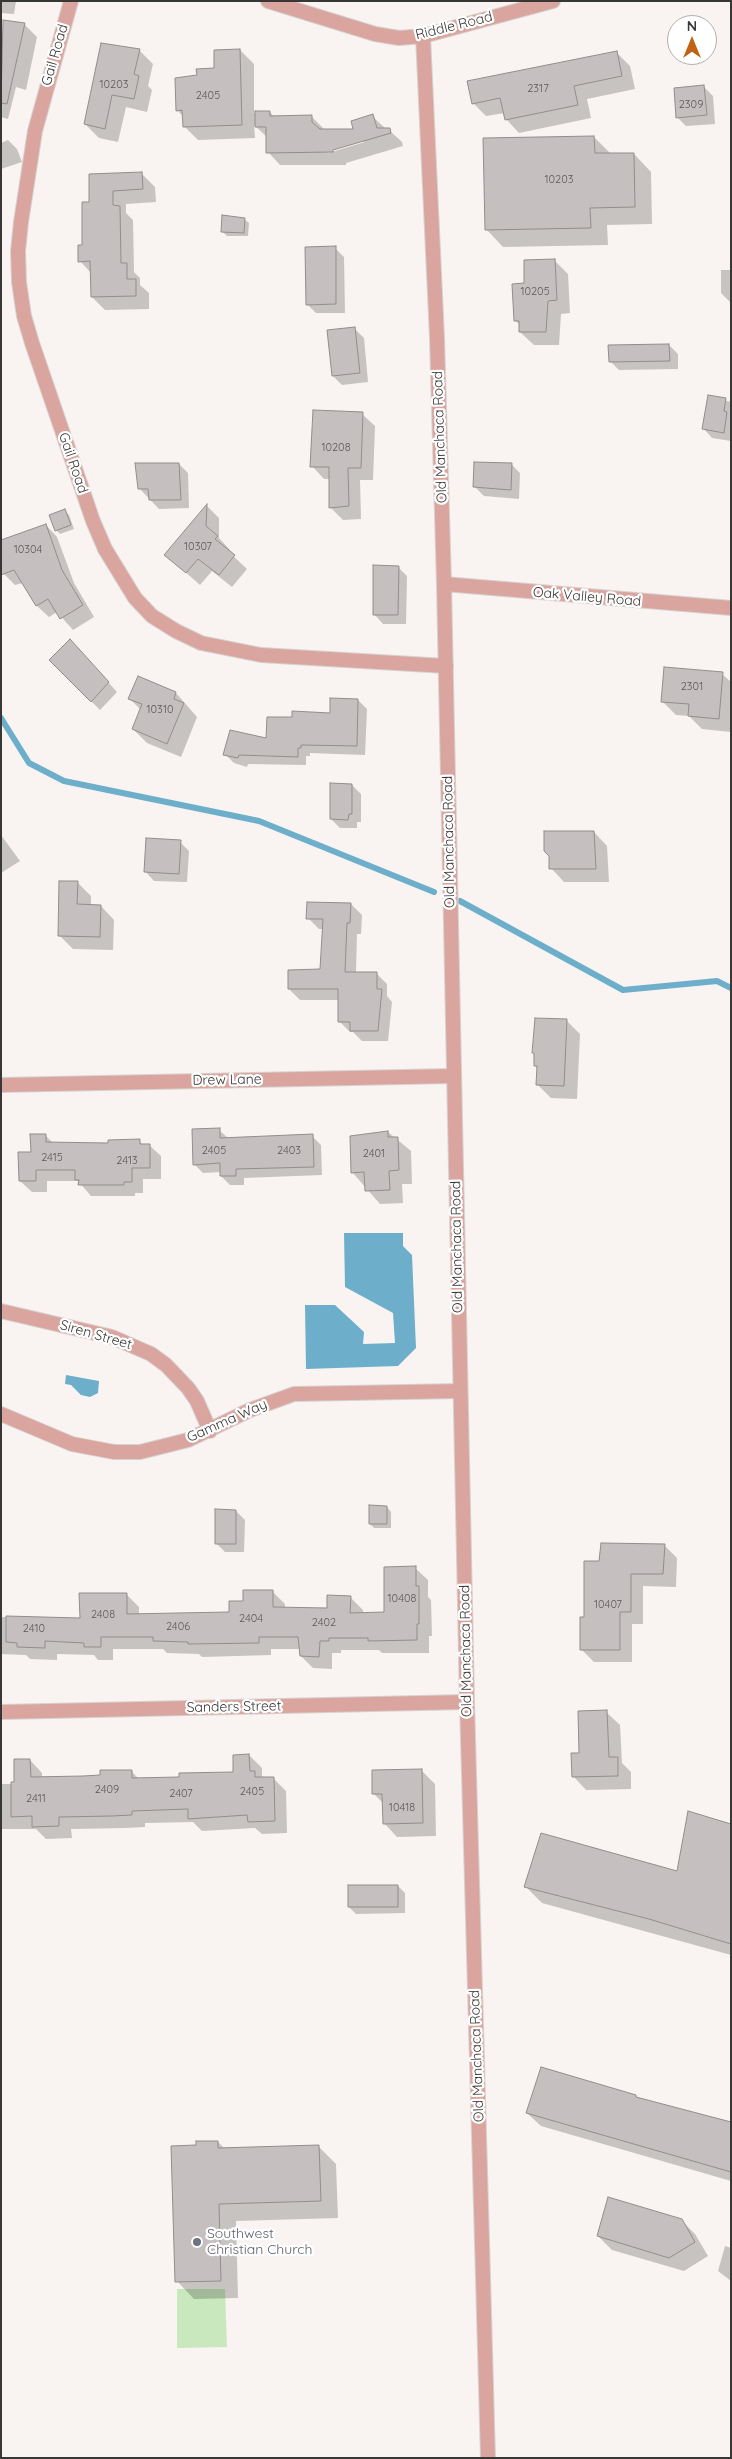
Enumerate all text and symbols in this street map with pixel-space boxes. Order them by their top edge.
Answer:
street label: Riddle Road [414,8,494,44]
north arrow [667,15,717,65]
text: N [687,17,697,35]
street label: Gail Road [38,22,72,88]
house number: 10203 [99,78,129,92]
house number: 2317 [527,82,549,96]
house number: 2405 [196,89,220,103]
house number: 2309 [679,98,703,112]
house number: 10203 [544,173,574,187]
house number: 10205 [520,285,550,299]
street label: Old Manchaca Road [429,371,451,503]
street label: Gail Road [55,430,91,496]
house number: 10208 [321,441,351,455]
house number: 10307 [184,540,212,554]
house number: 10304 [14,543,42,557]
street label: Oak Valley Road [532,584,642,610]
house number: 2301 [681,680,703,694]
house number: 10310 [147,703,173,717]
street label: Old Manchaca Road [439,776,459,908]
street label: Drew Lane [192,1071,262,1089]
house number: 2405 [202,1144,226,1158]
house number: 2403 [277,1144,301,1158]
house number: 2401 [363,1147,385,1161]
house number: 2415 [41,1151,63,1165]
house number: 2413 [116,1154,138,1168]
street label: Old Manchaca Road [447,1181,467,1313]
street label: Siren Street [58,1317,134,1353]
street label: Gamma Way [184,1396,270,1446]
street label: Old Manchaca Road [456,1585,476,1717]
house number: 10408 [388,1592,416,1606]
house number: 10407 [594,1598,622,1612]
house number: 2408 [91,1608,115,1622]
house number: 2404 [239,1612,263,1626]
house number: 2402 [312,1616,336,1630]
house number: 2406 [166,1620,190,1634]
house number: 2410 [23,1622,45,1636]
street label: Sanders Street [186,1698,282,1716]
house number: 2409 [95,1783,119,1797]
house number: 2405 [240,1785,264,1799]
house number: 2407 [169,1787,193,1801]
house number: 2411 [26,1792,46,1806]
house number: 10418 [389,1801,415,1815]
street label: Old Manchaca Road [466,1990,488,2122]
place label: Southwest Christian Church [207,2226,313,2258]
marker: Southwest Christian Church [191,2236,203,2248]

